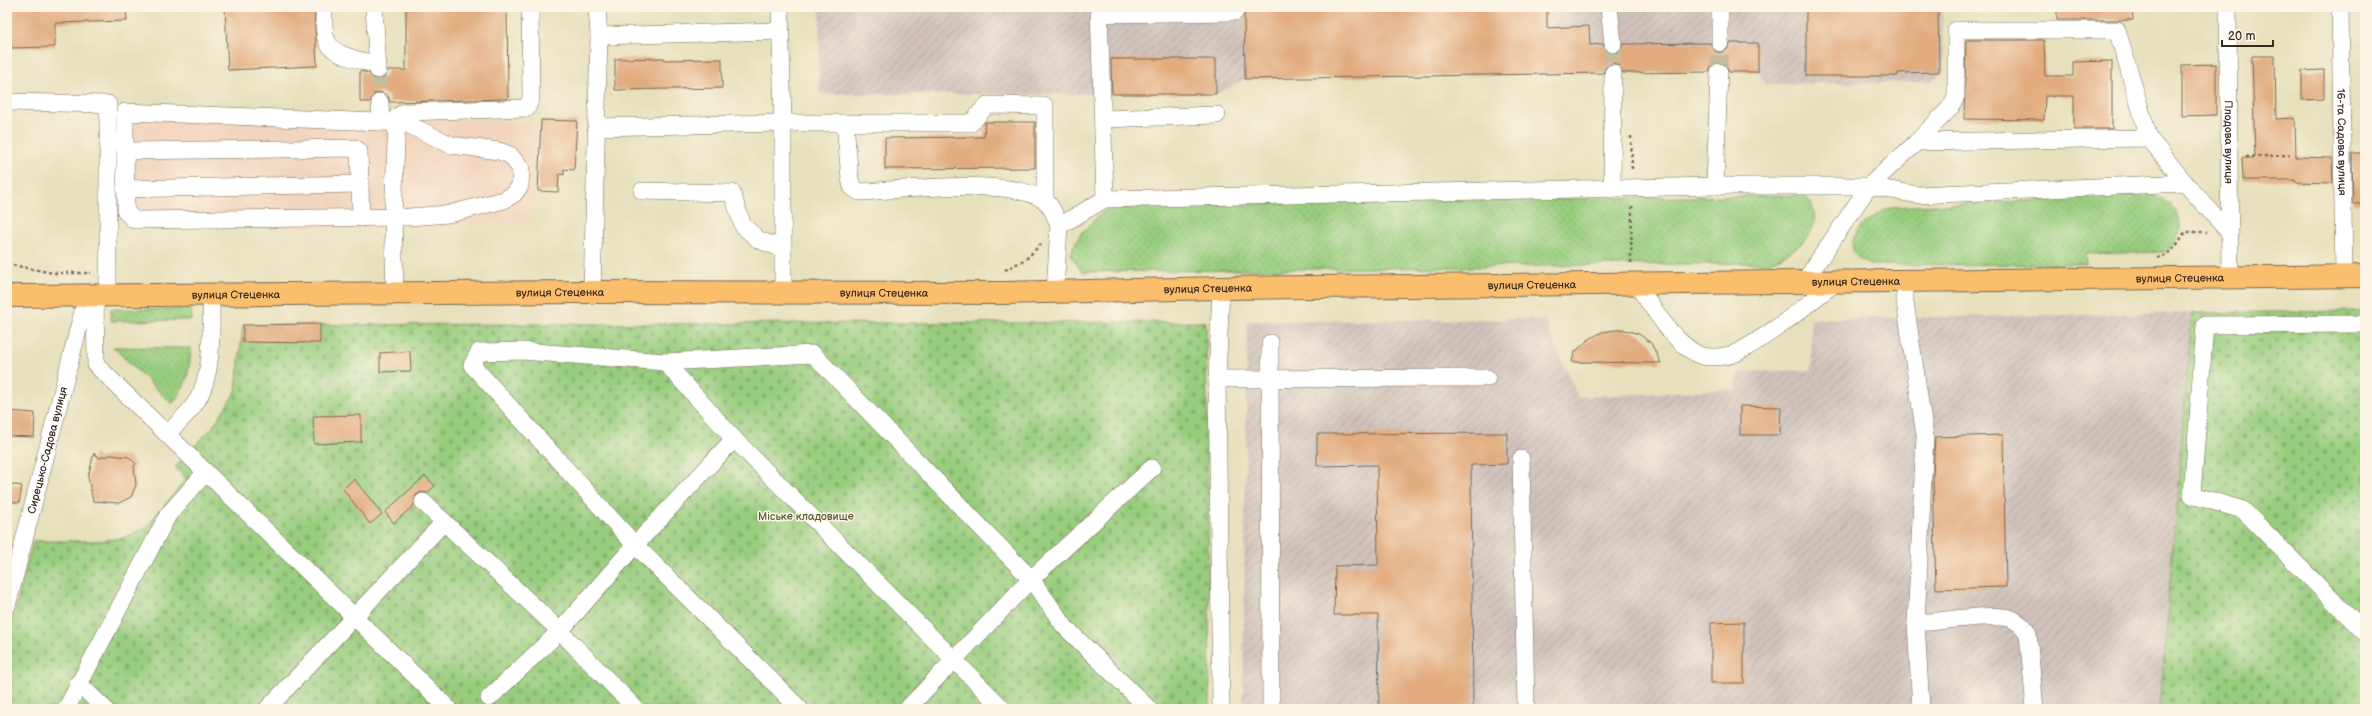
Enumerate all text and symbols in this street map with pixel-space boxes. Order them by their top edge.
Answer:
scale bar [2222,22,2273,48]
text: 20 m [2228,29,2255,44]
street label: 16-та Садова вулиця [2334,88,2349,196]
street label: Плодова вулиця [2222,100,2235,184]
street label: вулиця Стеценка [2136,271,2225,285]
street label: вулиця Стеценка [1812,275,1901,289]
street label: вулиця Стеценка [1488,278,1577,292]
street label: вулиця Стеценка [1164,282,1253,296]
street label: вулиця Стеценка [516,286,605,300]
street label: вулиця Стеценка [840,287,929,300]
street label: вулиця Стеценка [192,288,281,302]
street label: Сирецько-Садова вулиця [25,385,70,515]
park label: Міське кладовище [758,510,854,523]

